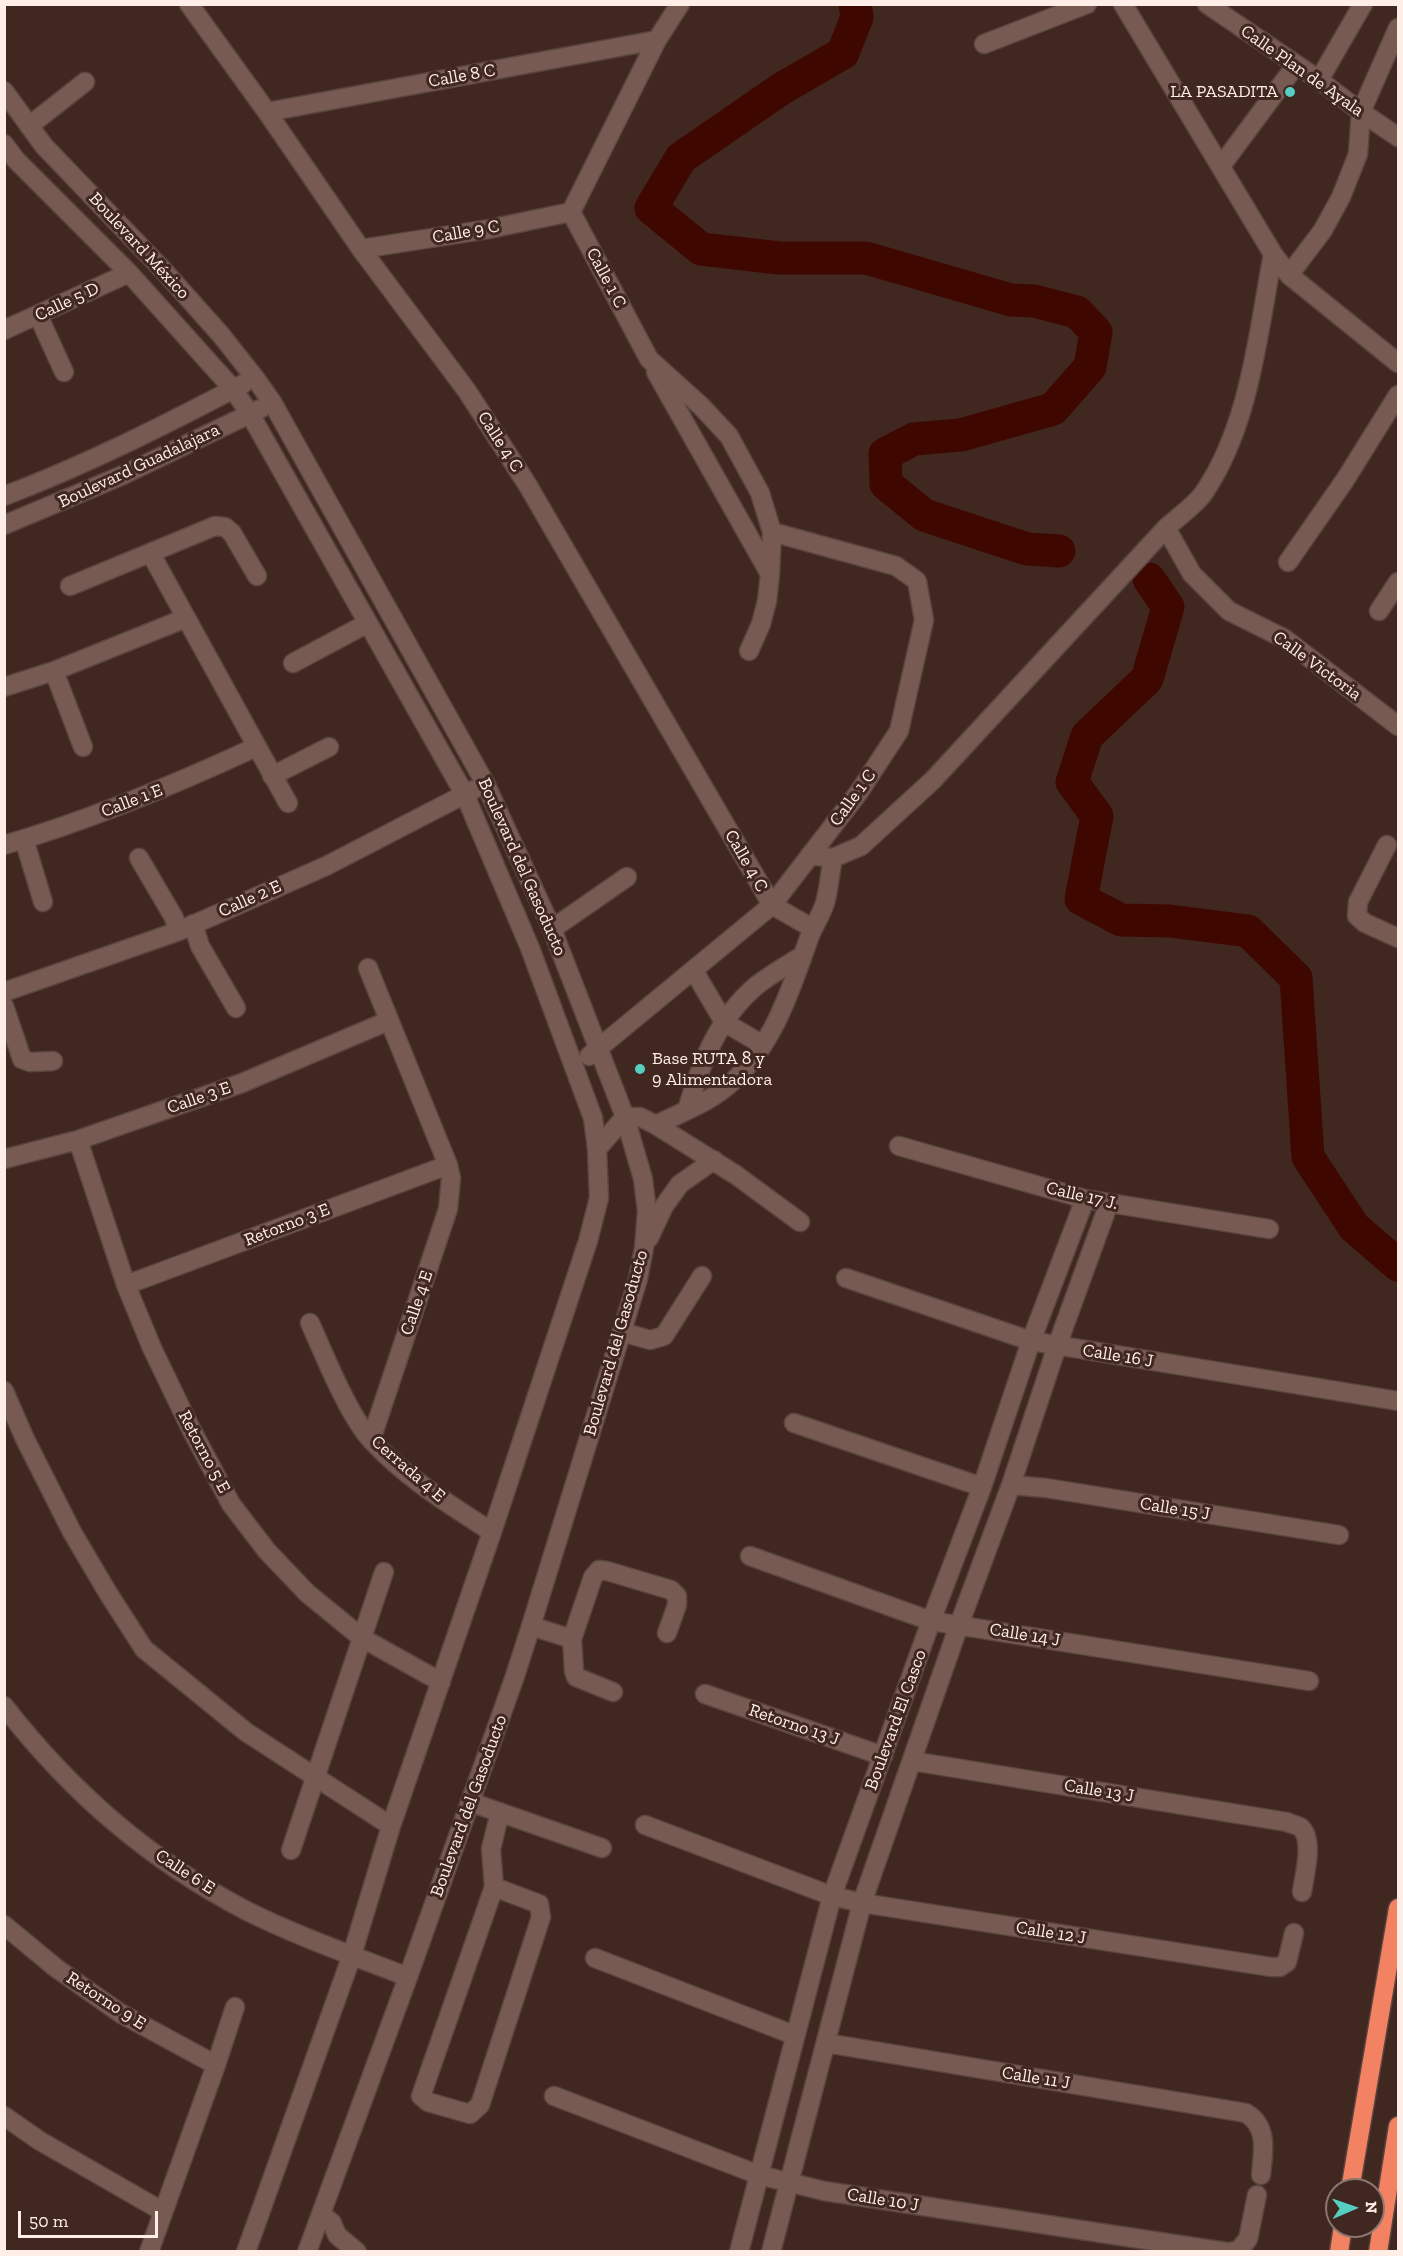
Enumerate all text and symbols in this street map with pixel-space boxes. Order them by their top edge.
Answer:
street label: Calle Plan de Ayala [1236,20,1368,122]
street label: Calle 8 C [427,59,497,93]
place label: LA PASADITA [1170,81,1278,103]
marker: LA PASADITA [1283,85,1297,99]
street label: Boulevard México [84,188,194,304]
street label: Calle 9 C [431,215,501,249]
street label: Calle 1 C [581,244,631,312]
street label: Calle 5 D [31,278,103,326]
street label: Calle 4 C [472,408,528,476]
street label: Boulevard Guadalajara [55,419,223,513]
street label: Calle Victoria [1268,627,1366,705]
street label: Calle 1 C [825,765,881,831]
street label: Boulevard del Gasoducto [473,775,571,959]
street label: Calle 1 E [98,779,166,823]
street label: Calle 4 C [720,826,772,896]
street label: Calle 2 E [215,876,285,922]
place label: Base RUTA 8 y 9 Alimentadora [652,1048,772,1090]
marker: Base RUTA 8 y 9 Alimentadora [633,1062,647,1076]
street label: Calle 3 E [164,1077,234,1119]
street label: Calle 17 J. [1044,1177,1120,1215]
street label: Retorno 3 E [241,1199,333,1251]
street label: Boulevard del Gasoducto [579,1248,653,1438]
street label: Calle 4 E [396,1268,438,1338]
street label: Calle 16 J [1081,1340,1155,1372]
street label: Retorno 5 E [173,1407,235,1497]
street label: Cerrada 4 E [367,1431,449,1507]
street label: Calle 15 J [1138,1493,1212,1525]
street label: Calle 14 J [988,1619,1062,1651]
street label: Boulevard El Casco [861,1647,931,1793]
street label: Retorno 13 J [746,1699,842,1751]
street label: Boulevard del Gasoducto [426,1712,512,1900]
street label: Calle 13 J [1063,1775,1135,1807]
street label: Calle 6 E [151,1845,219,1899]
street label: Calle 12 J [1014,1917,1088,1949]
street label: Retorno 9 E [62,1967,150,2035]
street label: Calle 11 J [1000,2062,1072,2094]
north arrow [1325,2178,1385,2238]
street label: Calle 10 J [846,2184,920,2216]
scale bar [21,2199,160,2237]
text: N [1362,2201,1381,2214]
text: 50 m [29,2210,68,2232]

